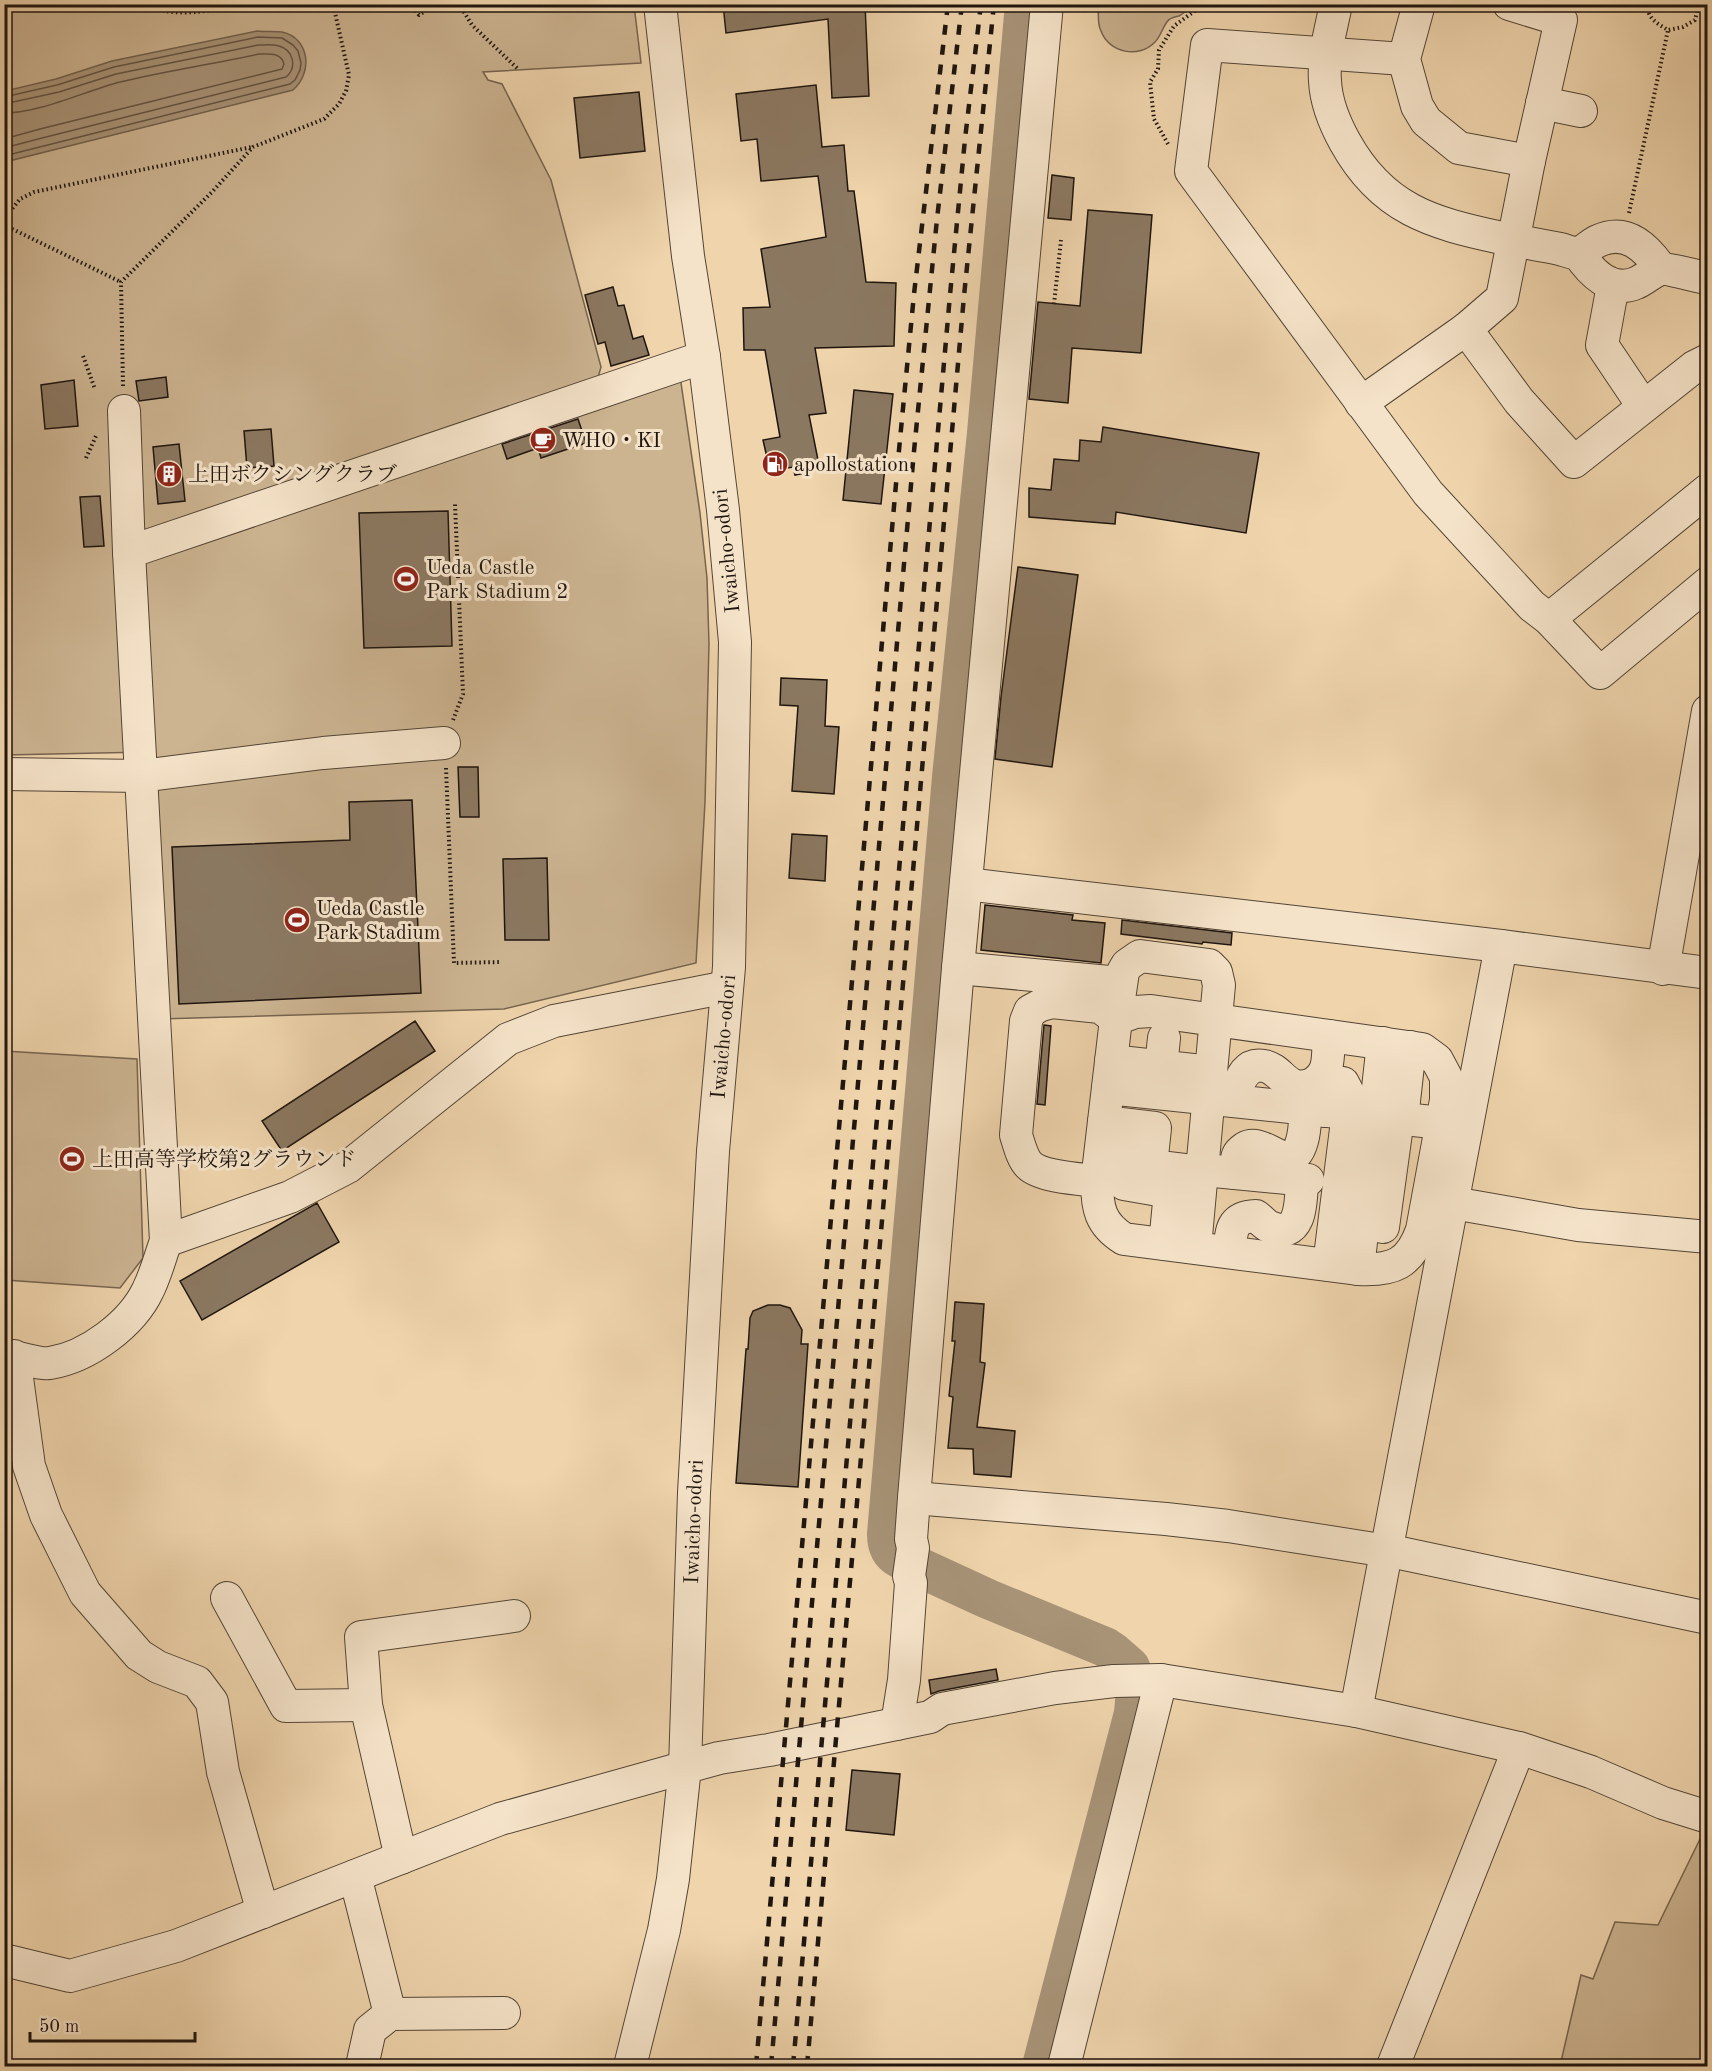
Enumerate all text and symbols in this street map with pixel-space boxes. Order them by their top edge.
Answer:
cafe icon: WHO・KI [528,425,558,455]
place label: WHO・KI [562,431,661,452]
fuel station icon: apollostation [760,449,790,479]
place label: apollostation [794,455,909,476]
building icon: 上田ボクシングクラブ [154,459,184,489]
place label: 上田ボクシングクラブ [188,463,397,486]
street label: Iwaicho-odori [711,488,744,614]
place label: Ueda Castle Park Stadium 2 [426,558,568,603]
sports icon: Ueda Castle Park Stadium 2 [391,564,421,594]
place label: Ueda Castle Park Stadium [316,899,440,944]
sports icon: Ueda Castle Park Stadium [282,905,312,935]
street label: Iwaicho-odori [709,974,740,1100]
sports icon: 上田高等学校第2グラウンド [57,1144,87,1174]
place label: 上田高等学校第2グラウンド [92,1148,356,1171]
street label: Iwaicho-odori [682,1459,708,1585]
scale bar [30,2005,195,2043]
text: 50 m [39,2018,79,2036]

